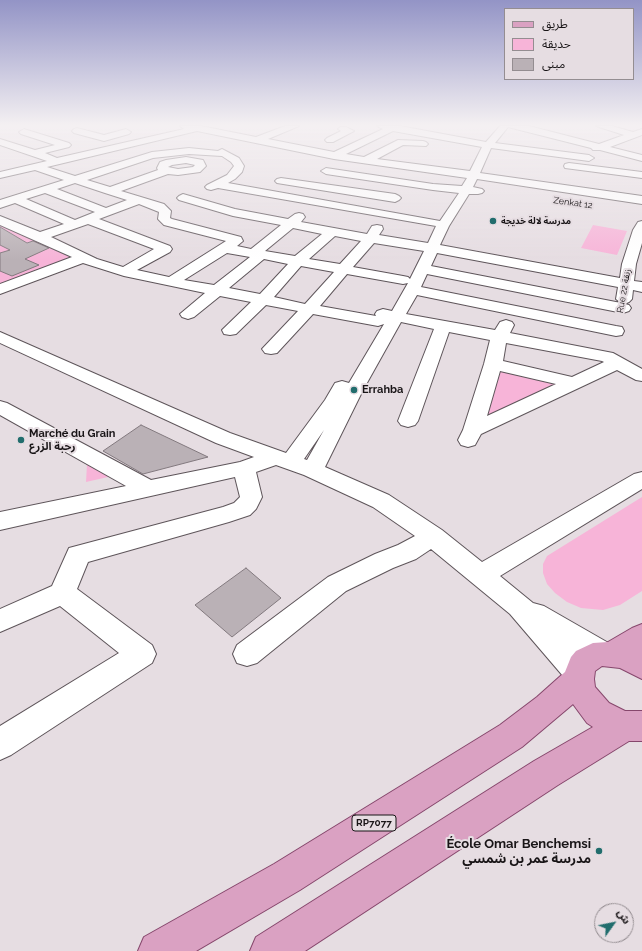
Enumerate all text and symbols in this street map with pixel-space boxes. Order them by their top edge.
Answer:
legend [504,8,634,80]
text: طريق [542,17,568,31]
text: حديقة [542,37,571,51]
text: مبنى [542,57,565,71]
street label: Zenkat 12 [553,195,593,211]
marker: مدرسة لالة خديجة [488,216,498,226]
place label: مدرسة لالة خديجة [501,216,571,226]
street label: Rue 22 زنقة [615,268,633,314]
place label: Errahba [362,383,403,397]
marker: Errahba [349,385,359,395]
place label: Marché du Grain رحبة الزرع [29,427,116,453]
marker: Marché du Grain رحبة الزرع [16,435,26,445]
road number: RP7077 [352,815,396,831]
place label: École Omar Benchemsi مدرسة عمر بن شمسي [446,836,591,867]
marker: École Omar Benchemsi مدرسة عمر بن شمسي [594,846,604,856]
north arrow [594,903,634,943]
text: ش [614,907,633,927]

